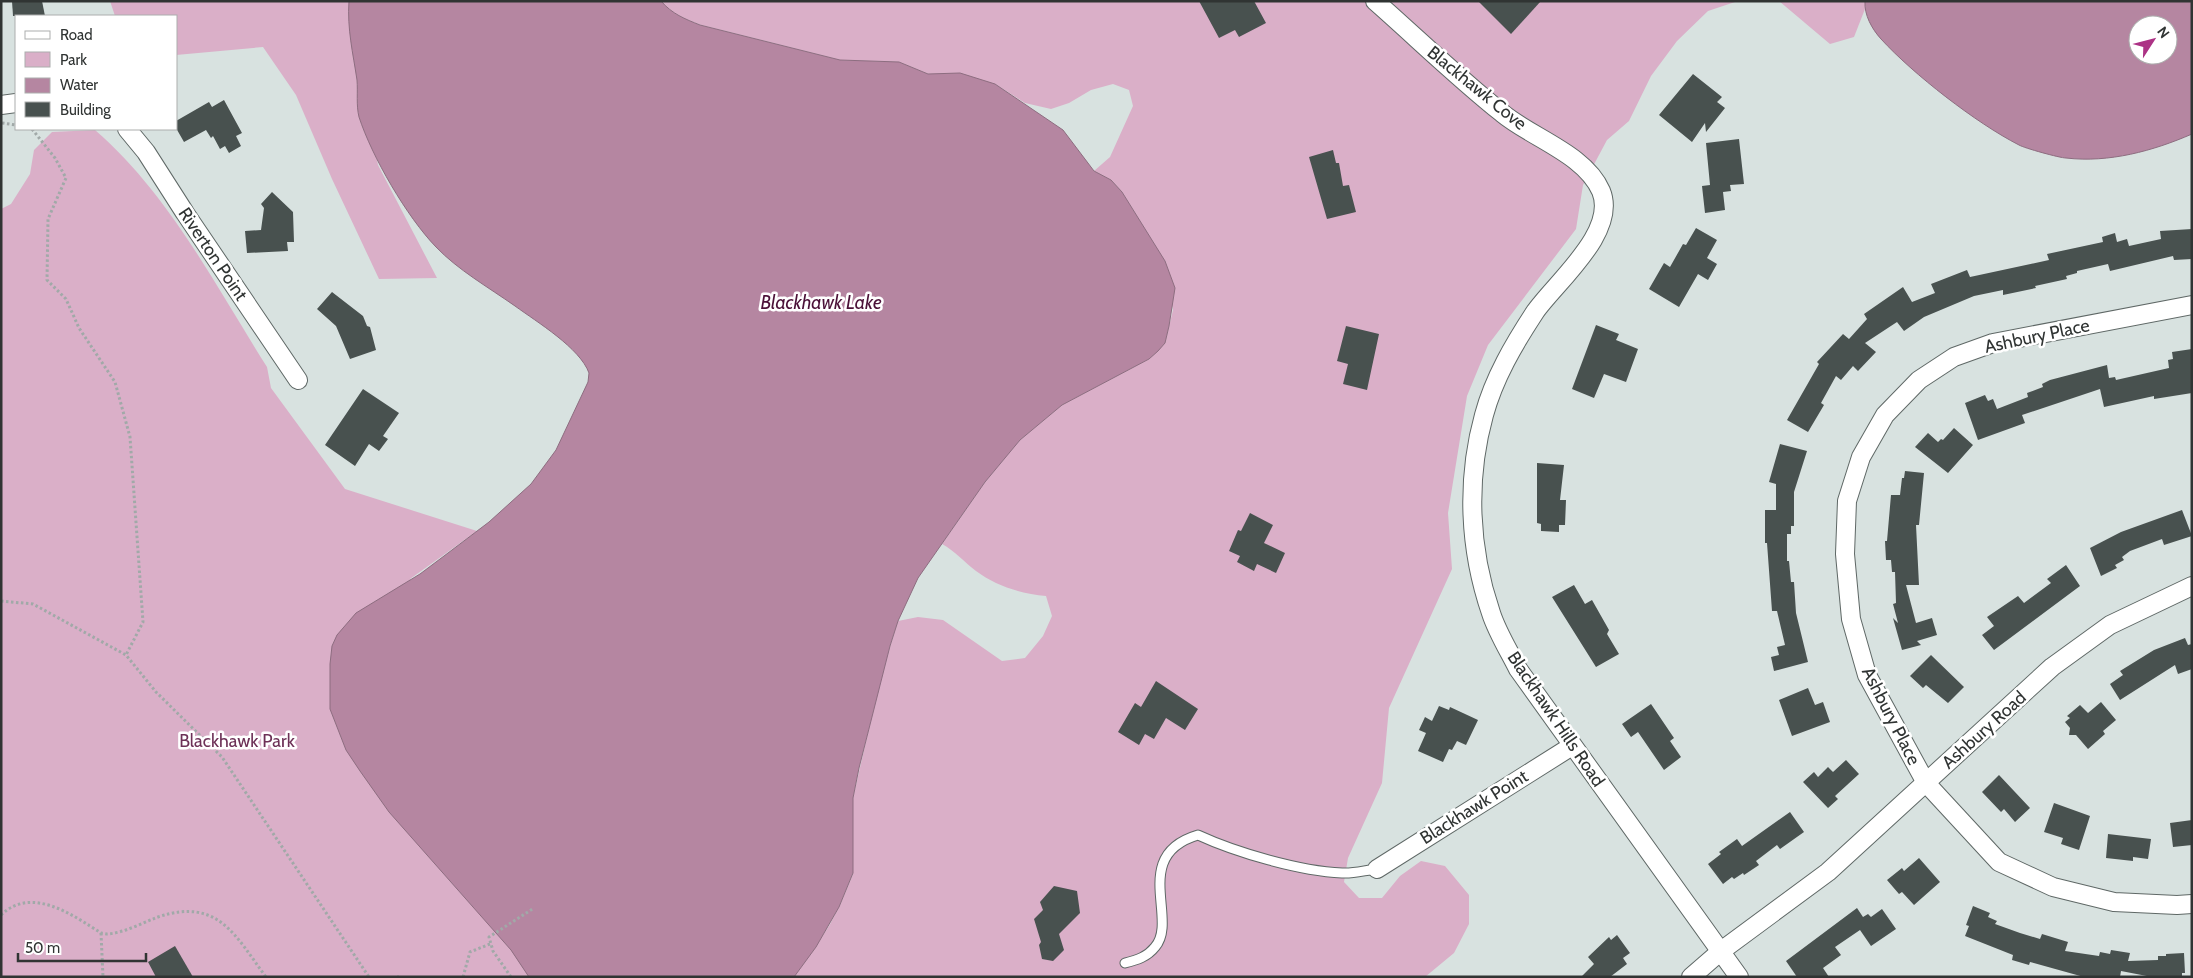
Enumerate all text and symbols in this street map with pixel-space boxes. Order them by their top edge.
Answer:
legend [15,15,178,130]
north arrow [2128,15,2178,65]
text: N [2153,23,2174,42]
text: Road [60,26,93,44]
street label: Blackhawk Cove [1423,41,1531,135]
text: Park [60,51,87,69]
text: Water [60,76,98,94]
text: Building [60,101,111,119]
street label: Riverton Point [174,203,252,305]
water label: Blackhawk Lake [760,291,882,314]
street label: Ashbury Place [1982,314,2092,358]
street label: Blackhawk Hills Road [1503,647,1609,791]
street label: Ashbury Place [1857,663,1925,769]
street label: Ashbury Road [1937,686,2031,774]
park label: Blackhawk Park [179,730,296,752]
street label: Blackhawk Point [1416,765,1532,849]
scale bar [18,930,145,962]
text: 50 m [25,939,60,957]

